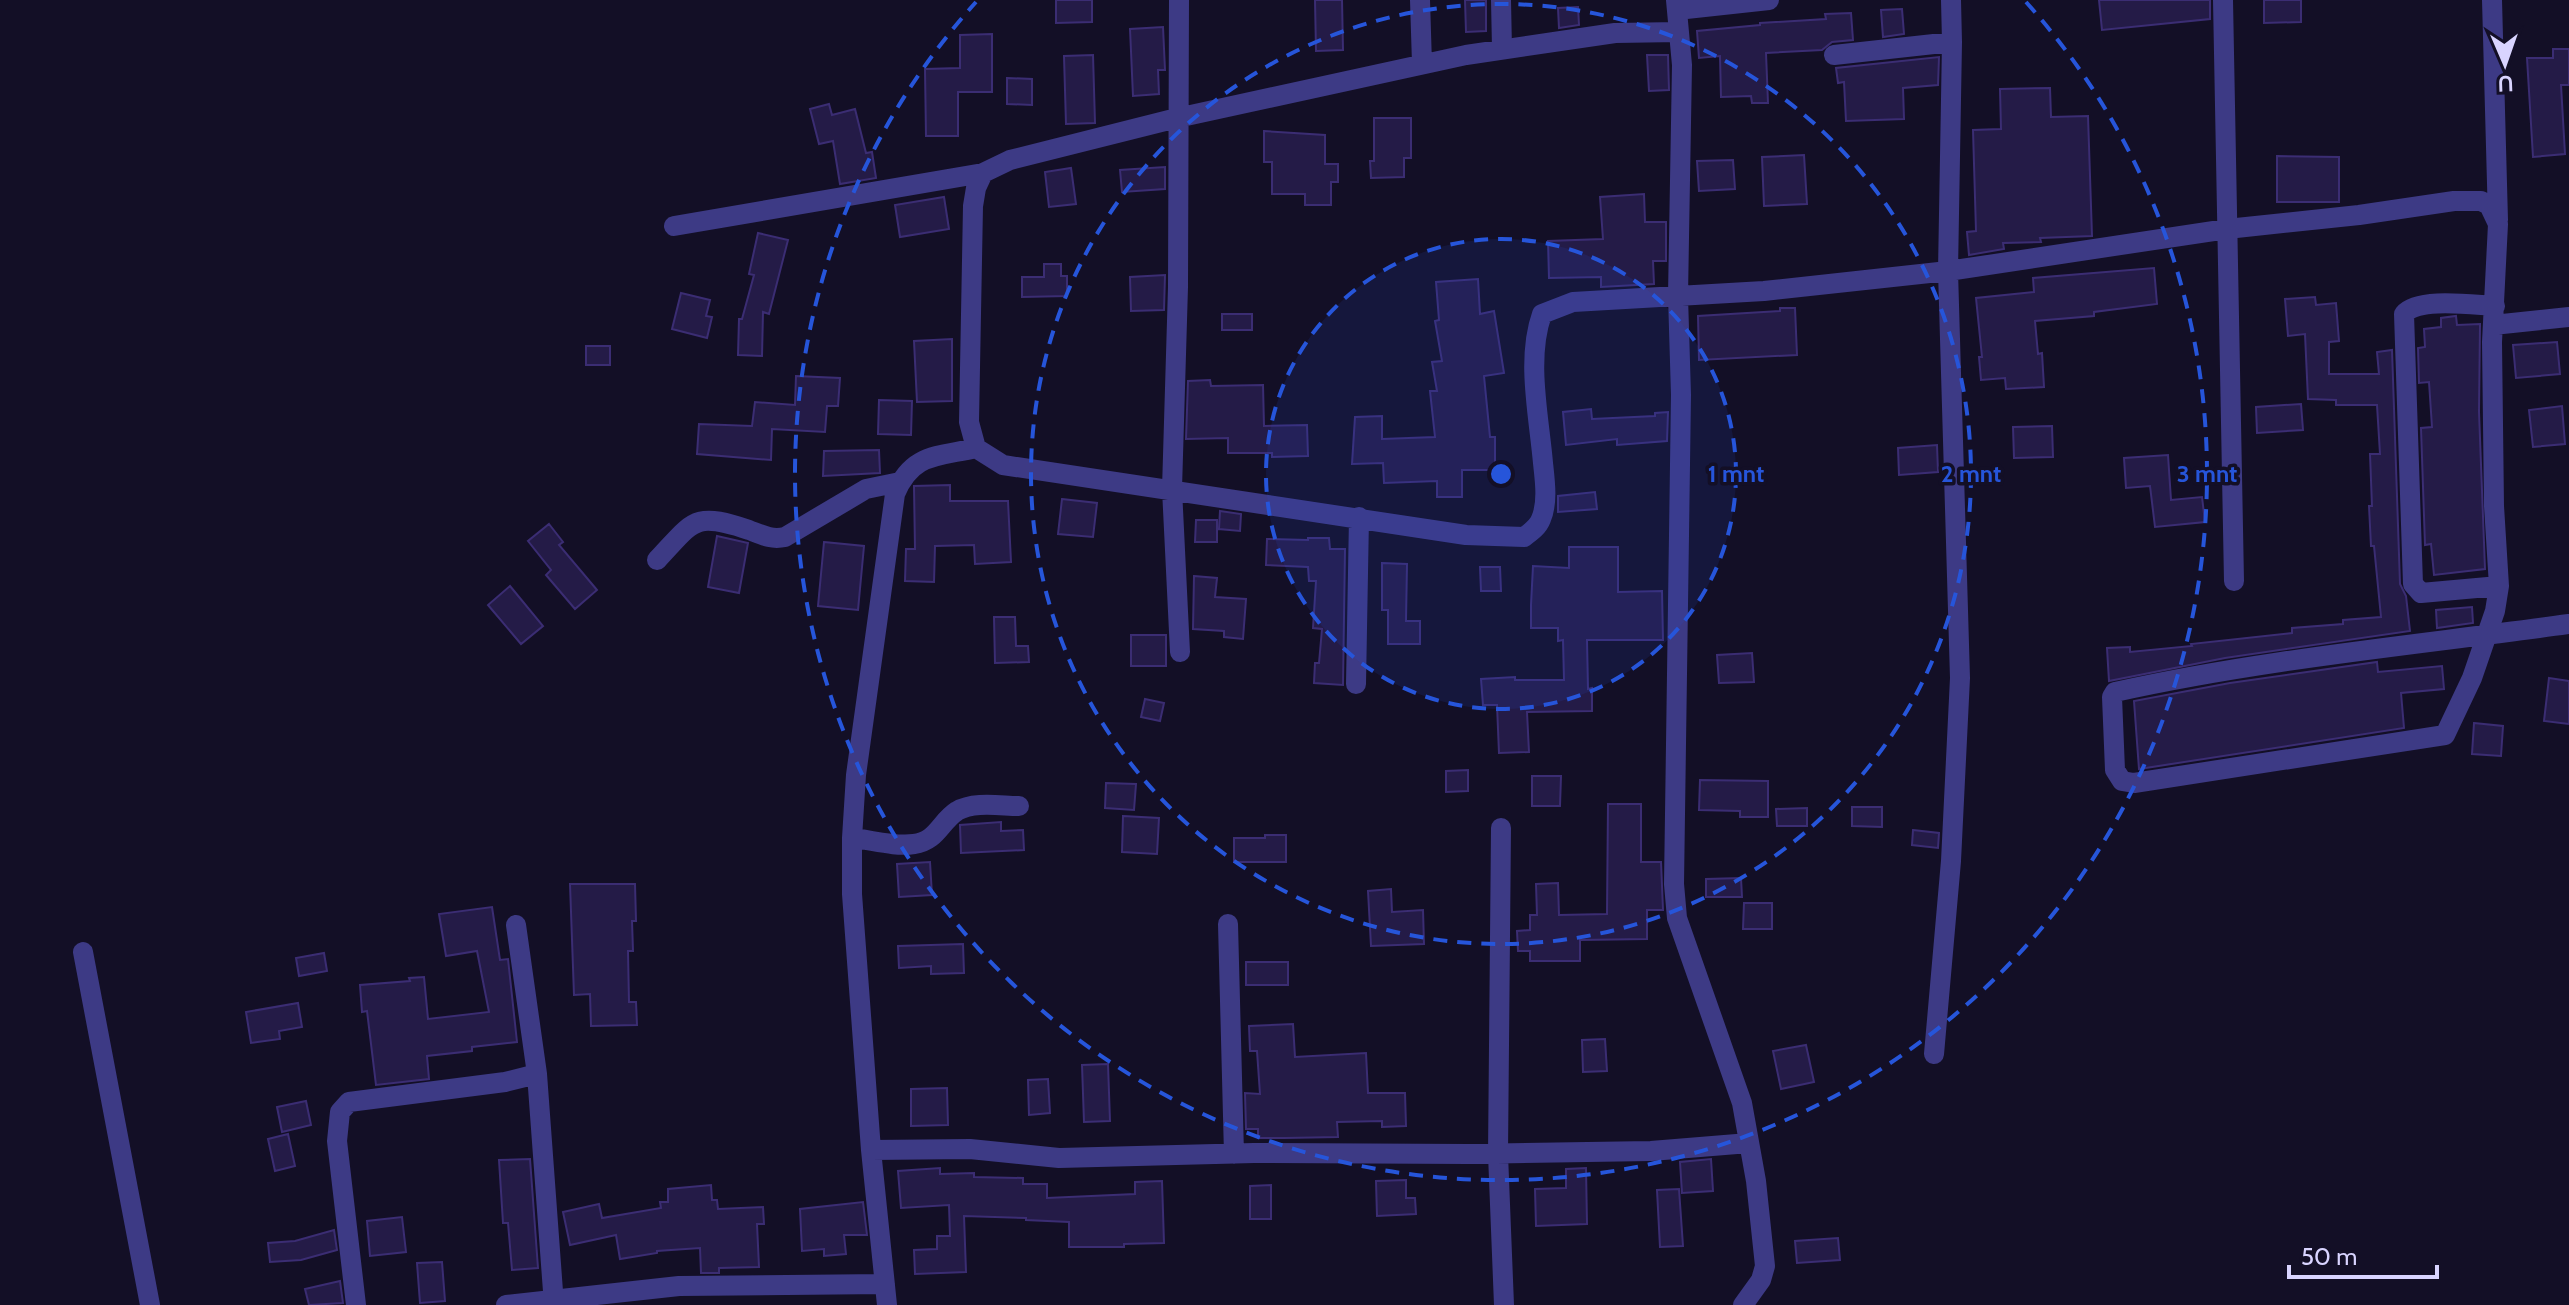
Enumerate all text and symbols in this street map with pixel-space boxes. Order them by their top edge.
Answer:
north arrow [2465,24,2545,104]
text: U [2497,70,2514,97]
text: 1 mnt [1708,459,1764,488]
text: 2 mnt [1941,459,2001,488]
text: 3 mnt [2177,459,2237,488]
centre of rings [1487,460,1515,488]
scale bar [2289,1229,2437,1279]
text: 50 m [2301,1242,2357,1271]

